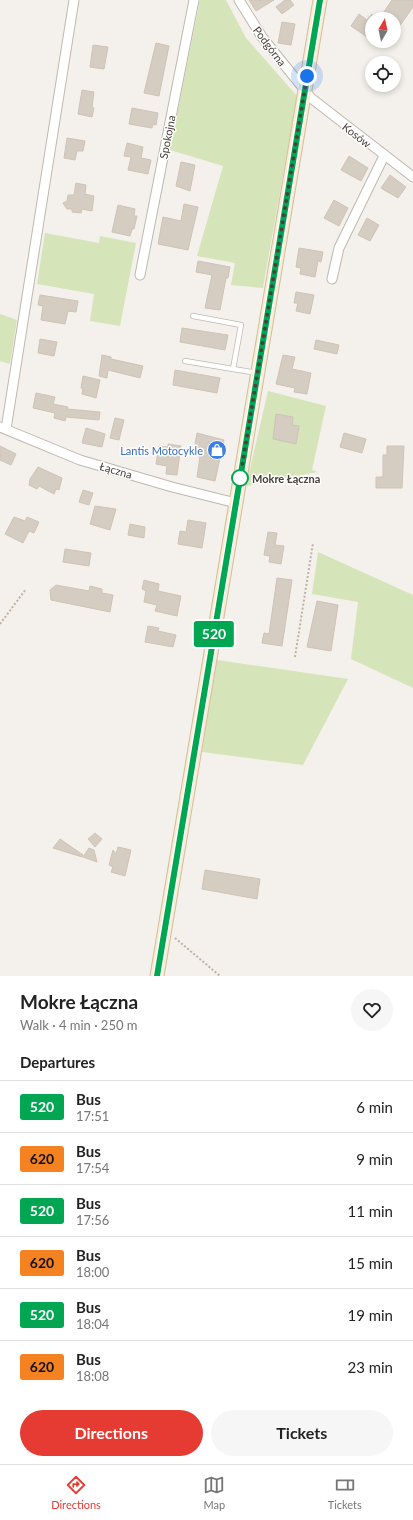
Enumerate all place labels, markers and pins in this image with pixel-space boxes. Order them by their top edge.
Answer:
shop icon: Lantis Motocykle [206,439,228,461]
place label: Lantis Motocykle [120,444,203,457]
marker: Mokre Łączna [231,469,249,487]
place label: Mokre Łączna [252,472,320,485]

